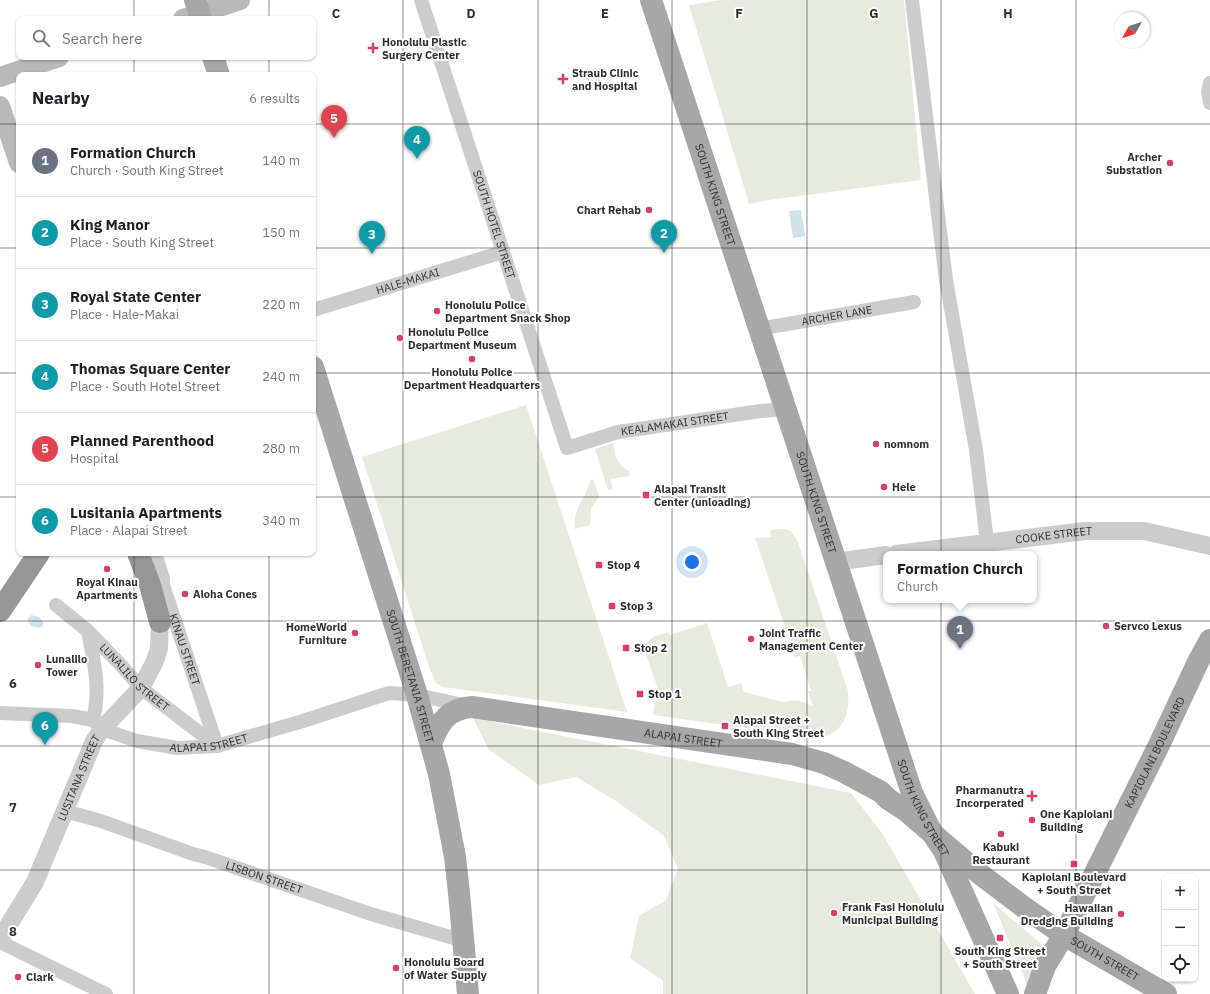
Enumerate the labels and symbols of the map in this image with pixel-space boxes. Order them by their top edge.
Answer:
text: C [332,5,341,22]
text: D [466,5,476,22]
text: E [601,5,609,22]
text: F [735,5,743,22]
text: G [869,5,879,22]
text: H [1003,5,1013,22]
north arrow [1114,12,1150,48]
place label: Honolulu Plastic Surgery Center [382,35,467,62]
marker: Honolulu Plastic Surgery Center [367,42,379,54]
place label: Straub Clinic and Hospital [572,66,639,93]
marker: Straub Clinic and Hospital [557,73,569,85]
pin: 5 [321,105,347,138]
pin: 4 [404,126,430,159]
street label: SOUTH KING STREET [692,142,739,248]
place label: Archer Substation [1106,150,1163,177]
marker: Archer Substation [1165,158,1175,168]
street label: SOUTH HOTEL STREET [470,168,519,281]
place label: Chart Rehab [577,203,641,217]
marker: Chart Rehab [644,205,654,215]
pin: 2 [651,220,677,253]
pin: 3 [359,221,385,254]
street label: HALE-MAKAI [374,265,441,297]
place label: Honolulu Police Department Snack Shop [445,298,571,325]
street label: ARCHER LANE [800,302,873,328]
marker: Honolulu Police Department Snack Shop [432,306,442,316]
place label: Honolulu Police Department Museum [408,325,517,352]
marker: Honolulu Police Department Museum [395,333,405,343]
marker: Honolulu Police Department Headquarters [467,354,477,364]
place label: Honolulu Police Department Headquarters [404,365,541,392]
street label: KEALAMAKAI STREET [620,409,730,439]
place label: nomnom [884,437,929,451]
marker: nomnom [871,439,881,449]
street label: SOUTH KING STREET [793,450,840,556]
place label: Hele [892,480,916,494]
place label: Alapai Transit Center (unloading) [654,482,751,509]
marker: Hele [879,482,889,492]
marker: Alapai Transit Center (unloading) [641,490,651,500]
street label: COOKE STREET [1015,524,1093,546]
your location [682,552,702,572]
place label: Stop 4 [607,558,640,572]
marker: Stop 4 [594,560,604,570]
marker: Royal Kinau Apartments [102,564,112,574]
place label: Royal Kinau Apartments [76,575,138,602]
place label: Aloha Cones [193,587,258,601]
marker: Aloha Cones [180,589,190,599]
place label: Stop 3 [620,599,653,613]
marker: Stop 3 [607,601,617,611]
street label: SOUTH BERETANIA STREET [383,608,437,745]
street label: KINAU STREET [166,612,203,688]
pin: 1 [947,616,973,649]
place label: Servco Lexus [1114,619,1182,633]
place label: HomeWorld Furniture [286,620,347,647]
marker: Servco Lexus [1101,621,1111,631]
place label: Joint Traffic Management Center [759,626,864,653]
marker: HomeWorld Furniture [350,628,360,638]
marker: Joint Traffic Management Center [746,634,756,644]
street label: LUNALILO STREET [97,640,173,714]
place label: Stop 2 [634,641,667,655]
marker: Stop 2 [621,643,631,653]
place label: Lunalilo Tower [46,652,87,679]
marker: Lunalilo Tower [33,660,43,670]
text: 6 [9,675,17,692]
place label: Stop 1 [648,687,681,701]
marker: Stop 1 [635,689,645,699]
street label: KAPIOLANI BOULEVARD [1122,694,1188,811]
pin: 6 [32,712,58,745]
place label: Alapai Street + South King Street [733,713,824,740]
marker: Alapai Street + South King Street [720,721,730,731]
street label: ALAPAI STREET [643,725,724,751]
street label: ALAPAI STREET [169,730,250,755]
street label: LUSITANA STREET [54,731,104,823]
street label: SOUTH KING STREET [894,757,953,859]
place label: Pharmanutra Incorperated [956,783,1024,810]
marker: Pharmanutra Incorperated [1027,791,1037,801]
text: 7 [9,799,17,816]
place label: One Kapiolani Building [1040,807,1112,834]
marker: One Kapiolani Building [1027,815,1037,825]
marker: Kabuki Restaurant [996,829,1006,839]
place label: Kabuki Restaurant [972,840,1030,867]
street label: LISBON STREET [224,858,305,897]
marker: Kapiolani Boulevard + South Street [1069,859,1079,869]
place label: Kapiolani Boulevard + South Street [1022,870,1126,897]
place label: Frank Fasi Honolulu Municipal Building [842,900,944,927]
place label: Hawaiian Dredging Building [1021,901,1114,928]
marker: Frank Fasi Honolulu Municipal Building [829,908,839,918]
marker: Hawaiian Dredging Building [1116,909,1126,919]
text: 8 [9,923,17,940]
marker: South King Street + South Street [995,933,1005,943]
street label: SOUTH STREET [1068,933,1142,984]
place label: South King Street + South Street [954,944,1046,971]
place label: Honolulu Board of Water Supply [404,955,487,982]
marker: Honolulu Board of Water Supply [391,963,401,973]
place label: Clark [26,970,54,984]
marker: Clark [13,972,23,982]

